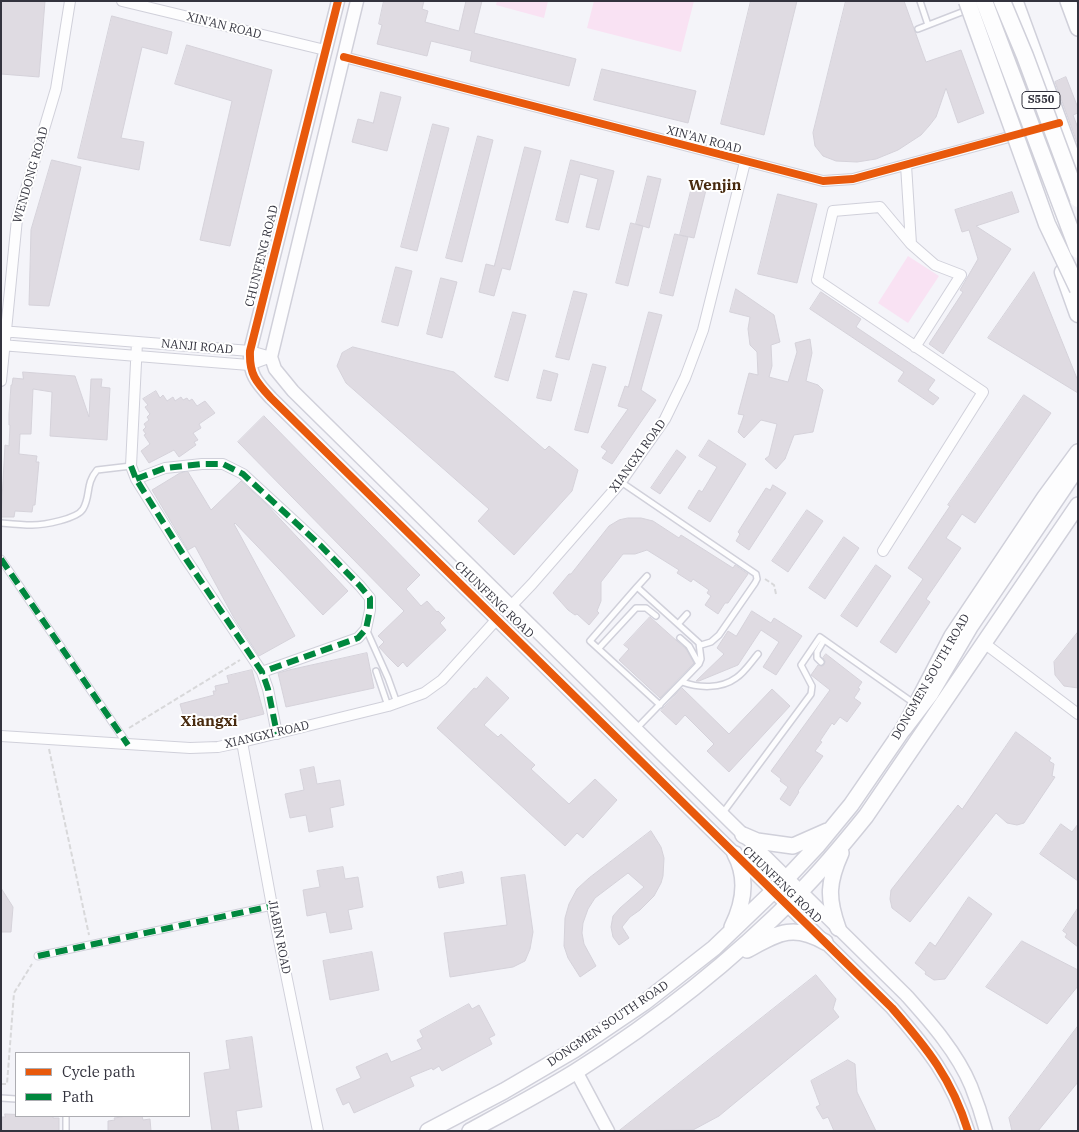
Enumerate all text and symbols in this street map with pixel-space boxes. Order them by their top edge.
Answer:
street label: XIN'AN ROAD [185,10,263,42]
road number: S550 [1022,92,1060,108]
street label: XIN'AN ROAD [665,123,743,157]
street label: WENDONG ROAD [10,125,52,225]
district label: Wenjin [689,177,741,195]
street label: CHUNFENG ROAD [242,204,282,308]
street label: NANJI ROAD [160,337,234,357]
street label: XIANGXI ROAD [607,417,669,495]
street label: CHUNFENG ROAD [451,559,537,641]
street label: DONGMEN SOUTH ROAD [889,612,973,742]
district label: Xiangxi [181,713,237,731]
street label: XIANGXI ROAD [223,718,311,752]
street label: CHUNFENG ROAD [739,844,825,926]
street label: JIABIN ROAD [265,899,293,975]
street label: DONGMEN SOUTH ROAD [545,978,671,1070]
legend [15,1052,190,1117]
text: Cycle path [62,1062,135,1081]
text: Path [62,1087,94,1106]

